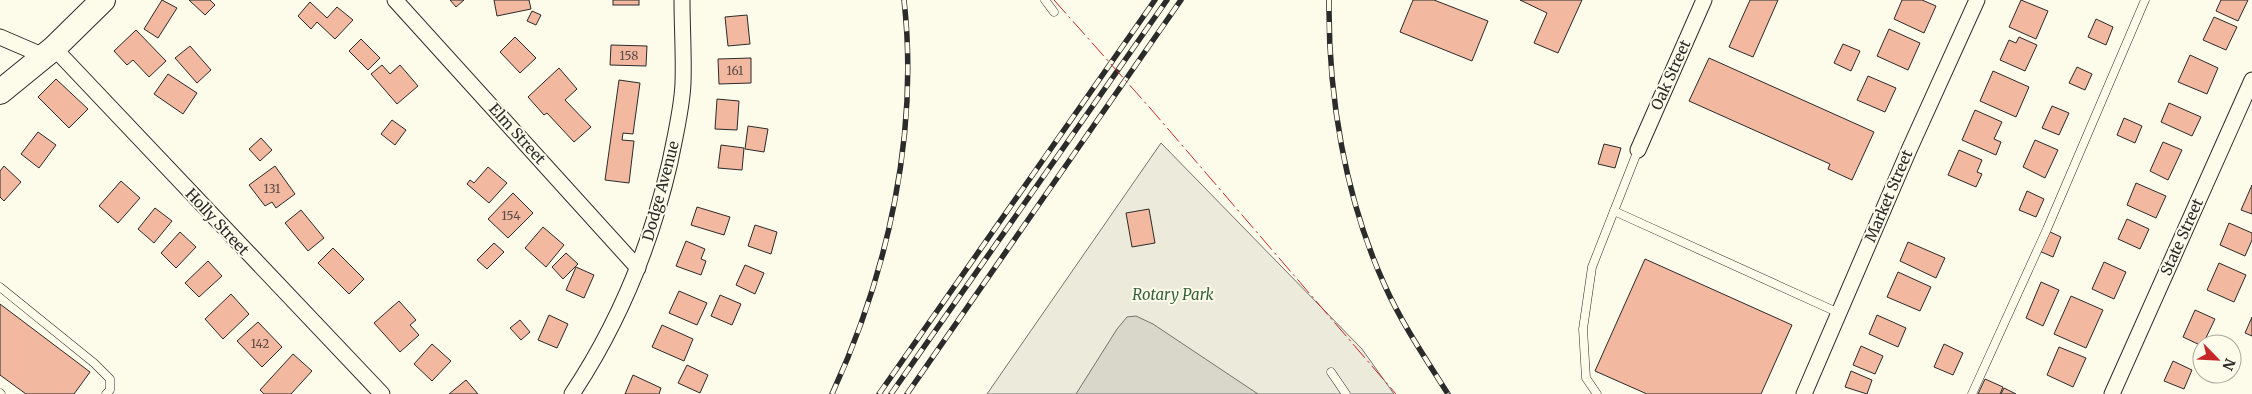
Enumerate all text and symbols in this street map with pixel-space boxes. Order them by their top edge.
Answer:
street label: Oak Street [1647,37,1695,113]
house number: 158 [620,48,638,63]
house number: 161 [727,63,744,78]
street label: Elm Street [485,99,550,168]
street label: Dodge Avenue [638,139,683,243]
street label: Market Street [1861,147,1917,245]
house number: 131 [264,181,281,196]
street label: Holly Street [182,184,253,259]
street label: State Street [2156,195,2207,278]
house number: 154 [501,208,521,223]
park label: Rotary Park [1132,285,1214,304]
north arrow [2192,334,2242,384]
house number: 142 [251,336,269,351]
text: N [2218,356,2239,373]

